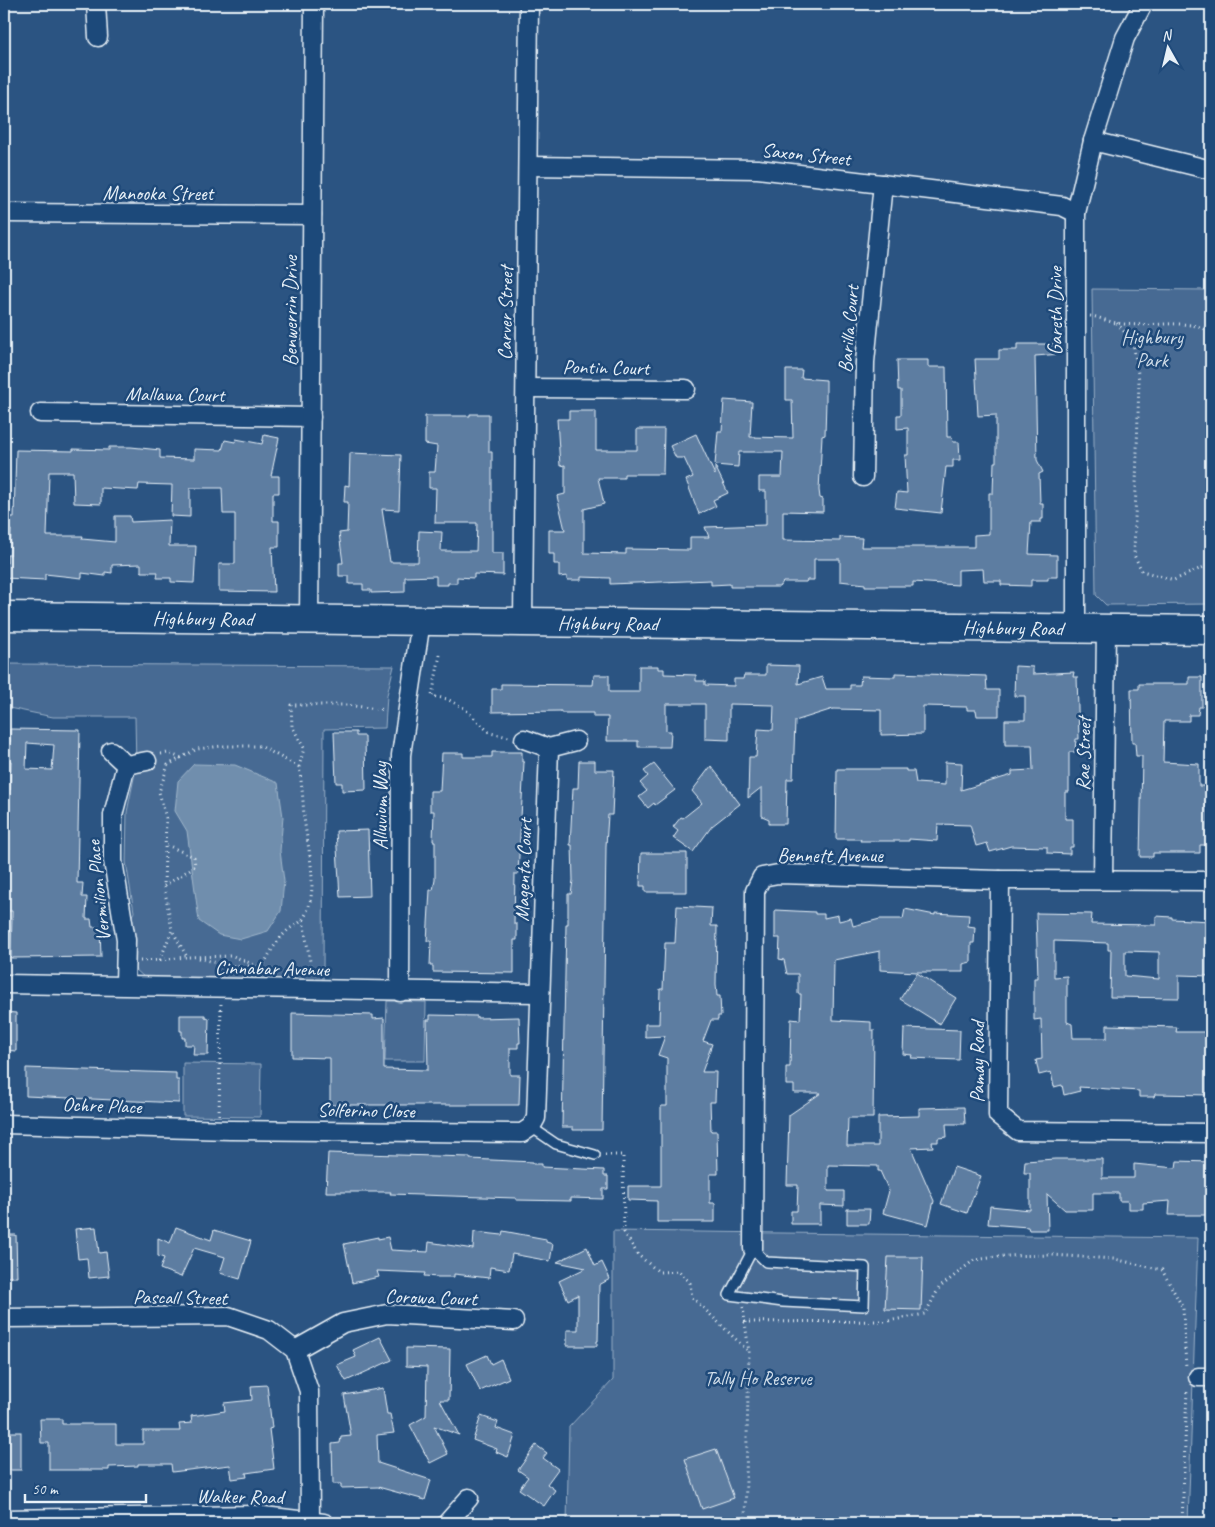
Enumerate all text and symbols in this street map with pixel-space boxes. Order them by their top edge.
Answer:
north arrow [1142,22,1192,72]
text: N [1161,26,1174,45]
street label: Saxon Street [760,137,854,172]
street label: Manooka Street [103,181,216,206]
street label: Benwerrin Drive [278,254,303,366]
street label: Carver Street [492,262,519,360]
street label: Gareth Drive [1043,265,1068,355]
street label: Barilla Court [832,282,865,374]
park label: Highbury Park [1121,325,1184,373]
street label: Pontin Court [562,354,652,381]
street label: Mallawa Court [125,381,227,408]
street label: Highbury Road [153,606,257,632]
street label: Highbury Road [557,610,662,637]
street label: Highbury Road [962,615,1067,641]
street label: Rae Street [1070,714,1097,791]
street label: Alluvium Way [368,761,393,850]
street label: Magenta Court [509,816,538,922]
street label: Vermilion Place [81,838,116,943]
street label: Bennett Avenue [777,843,884,868]
street label: Cinnabar Avenue [215,955,331,982]
street label: Pamay Road [965,1018,990,1103]
street label: Ochre Place [62,1092,143,1119]
street label: Solferino Close [317,1097,416,1124]
street label: Corowa Court [385,1283,480,1312]
street label: Pascall Street [133,1284,229,1311]
park label: Tally Ho Reserve [704,1366,813,1391]
scale bar [25,1472,146,1504]
text: 50 m [32,1480,59,1499]
street label: Walker Road [196,1483,287,1510]

